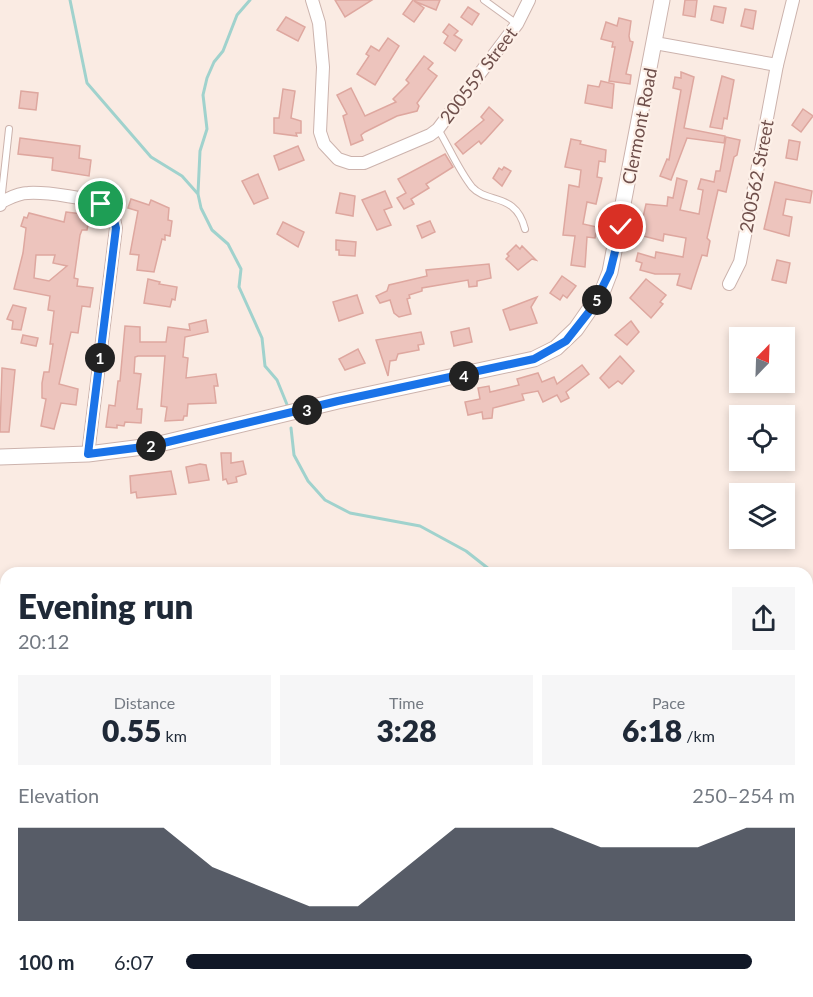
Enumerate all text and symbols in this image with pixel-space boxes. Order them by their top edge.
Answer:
street label: 200559 Street [435,22,522,127]
street label: Clermont Road [617,66,661,186]
street label: 200562 Street [734,117,778,234]
pin [75,178,126,229]
icon: arrive [84,187,117,220]
pin [595,201,646,252]
icon: check [604,210,637,243]
pin: 5 [582,285,612,315]
text: 5 [592,290,602,309]
north arrow [729,327,795,393]
map controls [729,327,795,549]
pin: 1 [85,343,115,373]
text: 1 [95,348,105,367]
pin: 4 [449,361,479,391]
text: 4 [459,366,469,385]
pin: 3 [292,395,322,425]
text: 3 [302,400,312,419]
button: locate [729,405,795,471]
pin: 2 [136,431,166,461]
text: 2 [146,436,156,455]
button: layers [729,483,795,549]
text: Evening run [18,586,193,626]
button: share [732,587,795,650]
text: 20:12 [18,629,69,653]
text: Distance [114,693,175,712]
text: Time [389,693,424,712]
text: Pace [652,693,685,712]
text: 0.55 [102,712,161,748]
text: 3:28 [376,712,437,748]
text: 6:18 [622,712,682,748]
text: km [161,726,187,745]
text: /km [682,726,715,745]
text: Elevation [18,783,99,807]
text: 250–254 m [692,783,795,807]
text: 100 m [18,950,74,974]
text: 6:07 [114,950,154,974]

